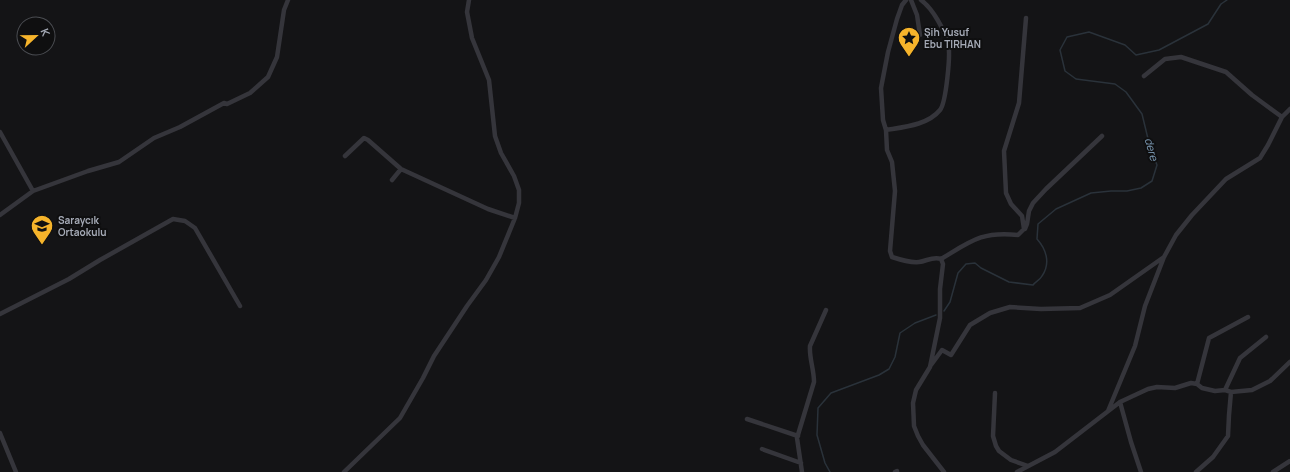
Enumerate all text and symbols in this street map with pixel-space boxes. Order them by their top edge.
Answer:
north arrow [16,16,56,56]
place icon: Şih Yusuf Ebu TIRHAN [896,25,922,58]
place label: Şih Yusuf Ebu TIRHAN [924,25,981,51]
text: K [37,26,54,39]
water label: dere [1142,136,1163,163]
school or university icon: Saraycık Ortaokulu [29,213,55,246]
place label: Saraycık Ortaokulu [58,213,106,239]

